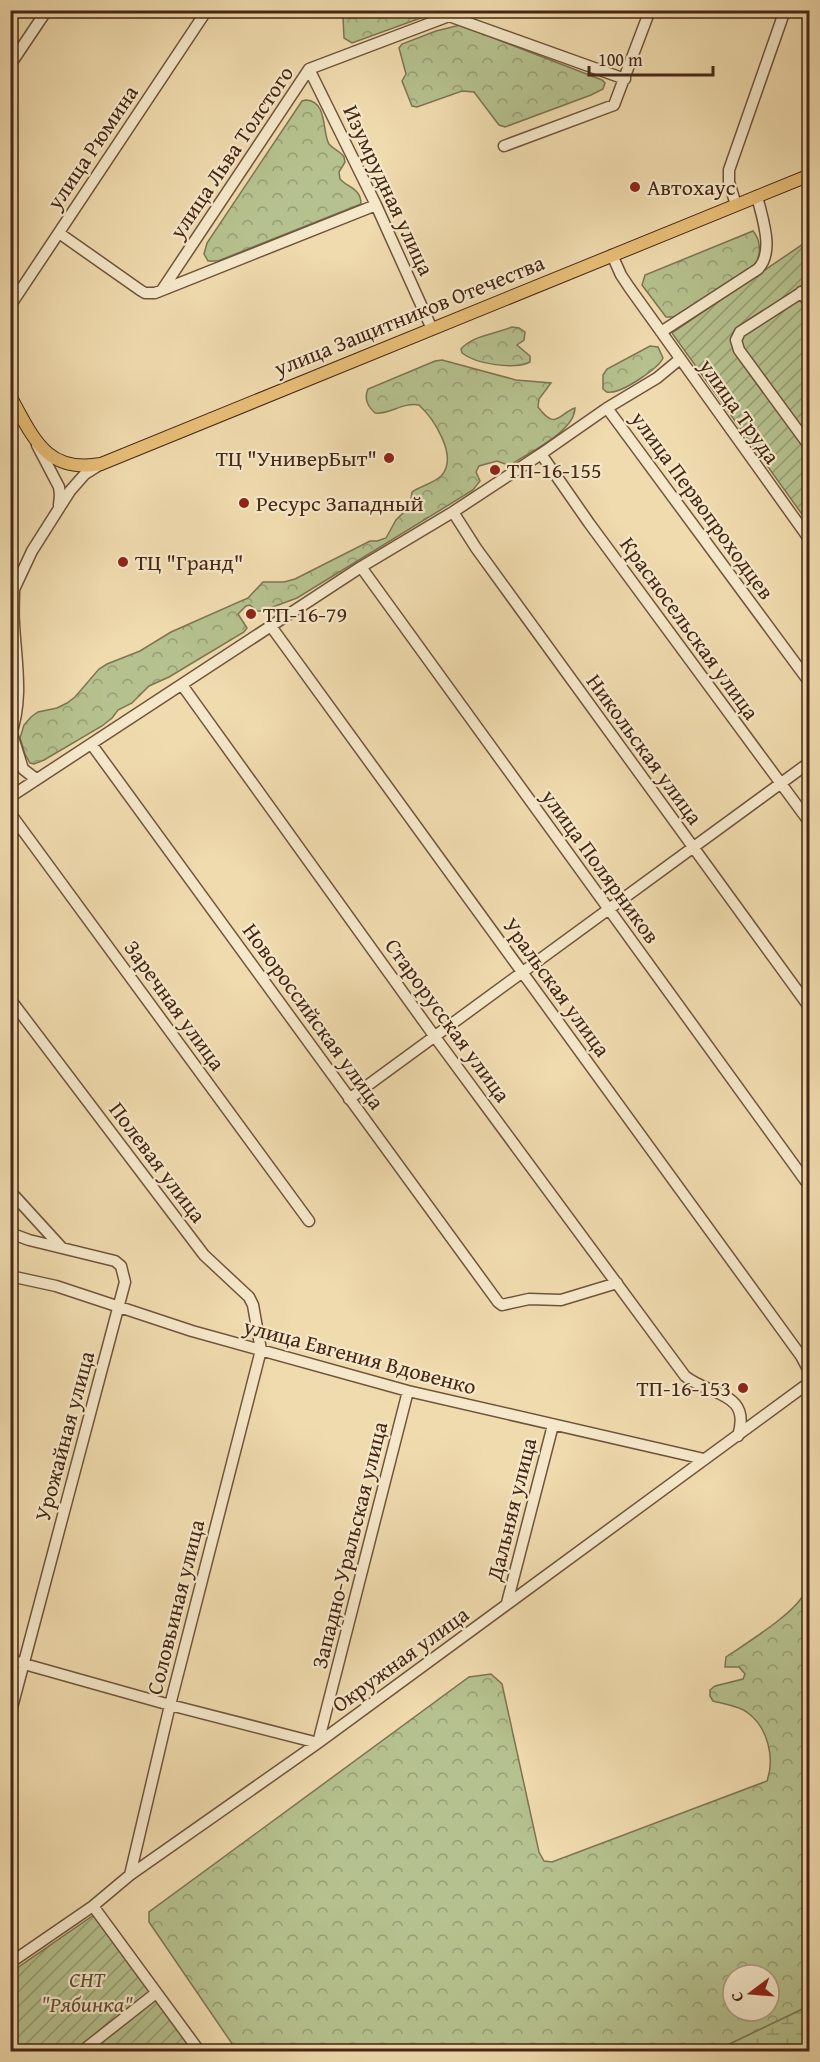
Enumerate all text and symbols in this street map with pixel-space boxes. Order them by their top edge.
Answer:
scale bar [589,39,714,77]
text: 100 m [598,46,643,73]
street label: улица Льва Толстого [161,59,301,246]
street label: улица Рюмина [38,78,146,216]
street label: Изумрудная улица [335,99,443,281]
place label: Автохаус [647,171,736,203]
marker: Автохаус [628,180,642,194]
street label: улица Защитников Отечества [268,246,549,384]
street label: улица Труда [691,351,788,471]
street label: улица Первопроходцев [623,403,782,606]
place label: ТЦ "УниверБыт" [216,442,377,474]
marker: ТЦ "УниверБыт" [382,451,396,465]
place label: ТП-16-155 [507,454,602,486]
marker: ТП-16-155 [488,463,502,477]
place label: Ресурс Западный [256,487,424,519]
marker: Ресурс Западный [237,496,251,510]
street label: Красносельская улица [613,530,768,727]
place label: ТЦ "Гранд" [135,546,243,578]
marker: ТЦ "Гранд" [116,555,130,569]
place label: ТП-16-79 [263,598,347,630]
marker: ТП-16-79 [244,607,258,621]
street label: Никольская улица [579,667,711,832]
street label: улица Полярников [533,781,668,950]
street label: Уральская улица [495,911,619,1064]
street label: Новороссийская улица [235,916,393,1116]
street label: Старорусская улица [377,931,519,1109]
street label: Заречная улица [117,933,234,1077]
street label: Полевая улица [102,1095,215,1230]
street label: улица Евгения Вдовенко [239,1309,480,1402]
street label: Урожайная улица [26,1347,102,1525]
place label: ТП-16-153 [636,1372,731,1404]
marker: ТП-16-153 [736,1381,750,1395]
street label: Западно-Уральская улица [303,1418,395,1672]
street label: Дальняя улица [478,1434,544,1585]
street label: Соловьиная улица [138,1516,212,1698]
street label: Окружная улица [325,1598,476,1720]
park label: СНТ "Рябинка" [41,1963,133,2020]
north arrow [721,1963,781,2023]
text: С [724,1989,749,2005]

